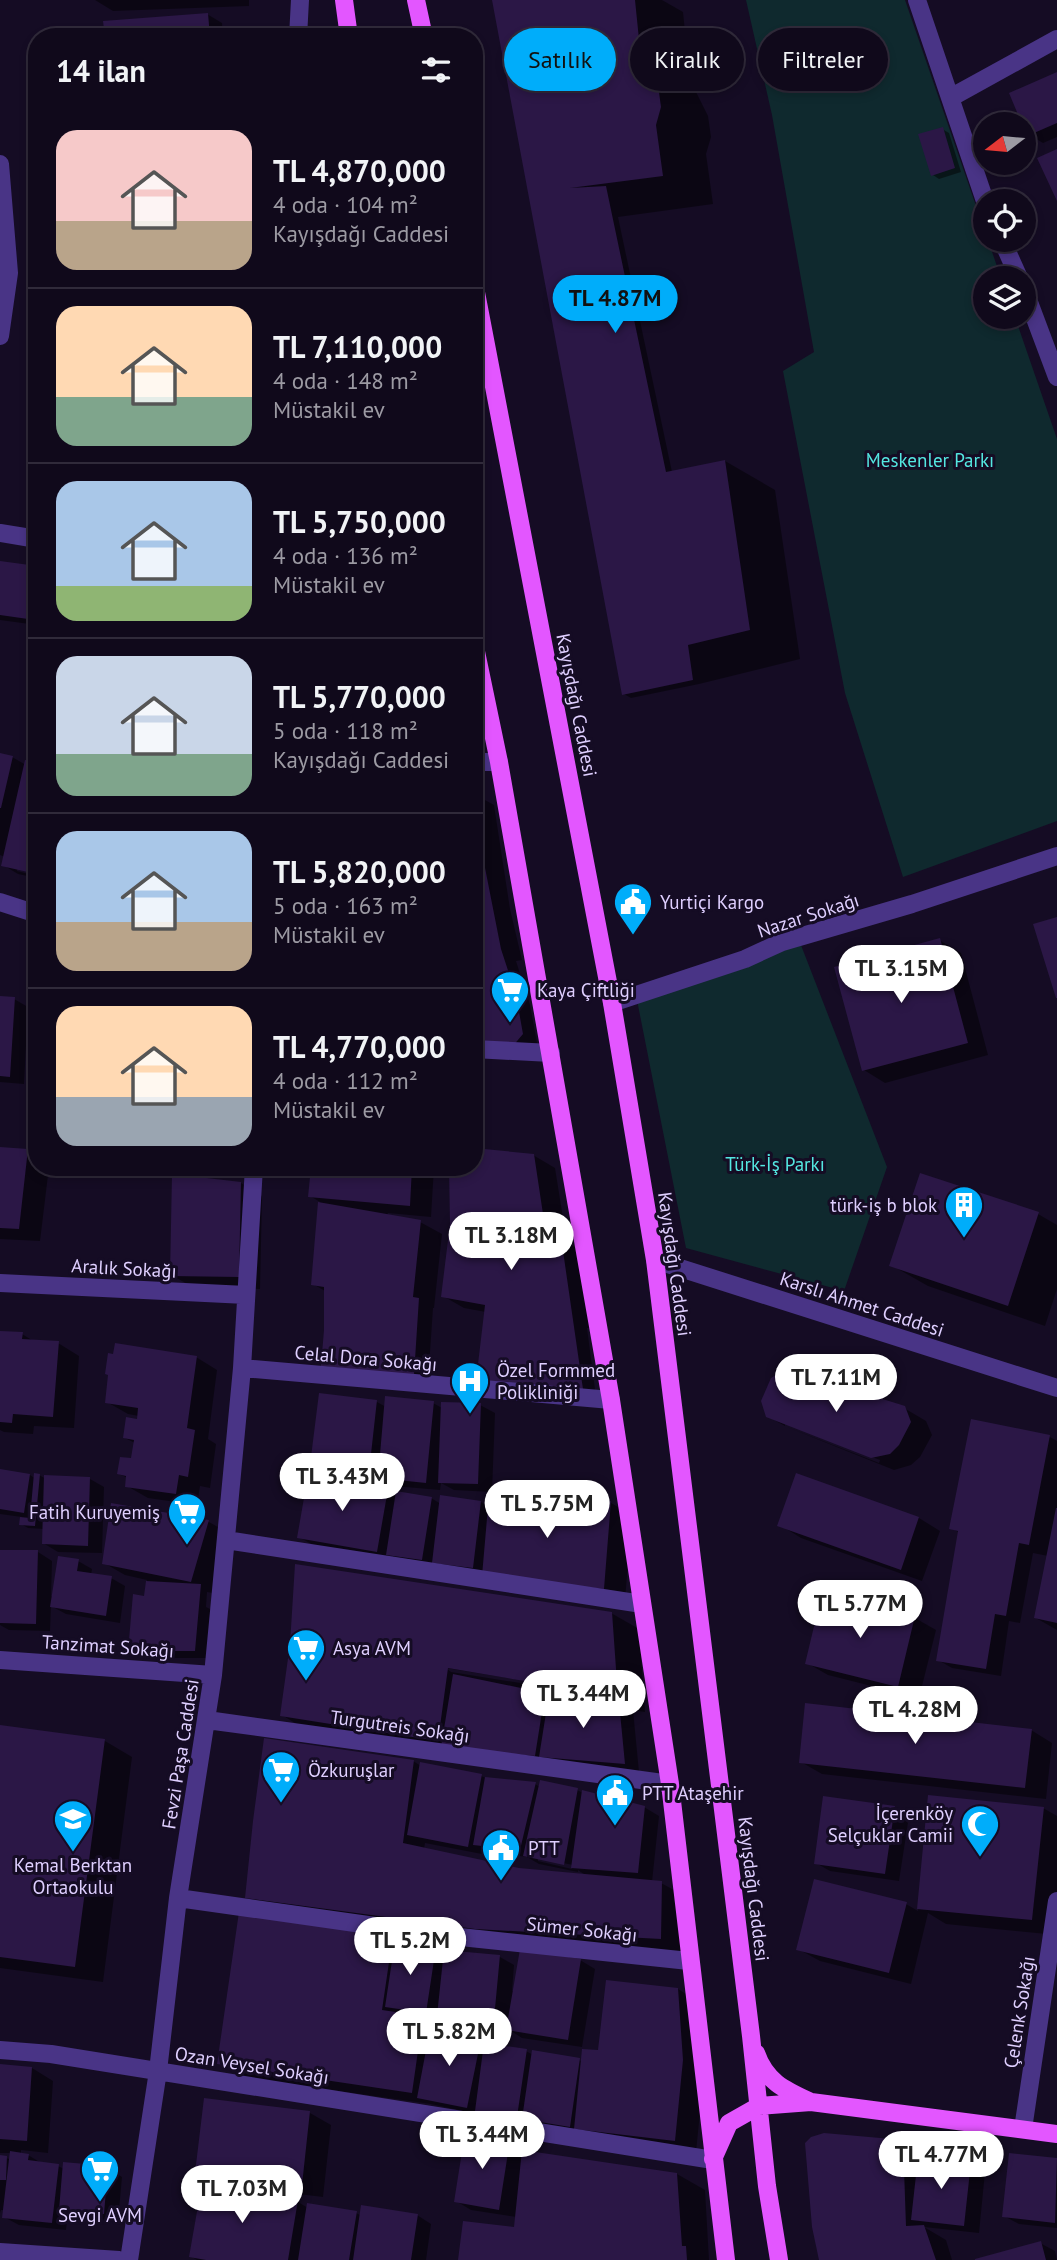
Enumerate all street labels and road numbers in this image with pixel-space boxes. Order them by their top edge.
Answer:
street label: Kayışdağı Caddesi [551,631,603,779]
street label: Nazar Sokağı [754,887,862,943]
street label: Kayışdağı Caddesi [653,1190,697,1338]
street label: Aralık Sokağı [71,1253,177,1283]
street label: Karslı Ahmet Caddesi [777,1266,947,1342]
street label: Celal Dora Sokağı [294,1340,438,1376]
street label: Tanzimat Sokağı [41,1629,175,1663]
street label: Fevzi Paşa Caddesi [156,1677,204,1831]
street label: Turgutreis Sokağı [329,1704,471,1748]
street label: Kayışdağı Caddesi [733,1815,775,1963]
street label: Sümer Sokağı [526,1911,638,1947]
street label: Çelenk Sokağı [998,1954,1040,2070]
street label: Ozan Veysel Sokağı [173,2041,331,2089]

